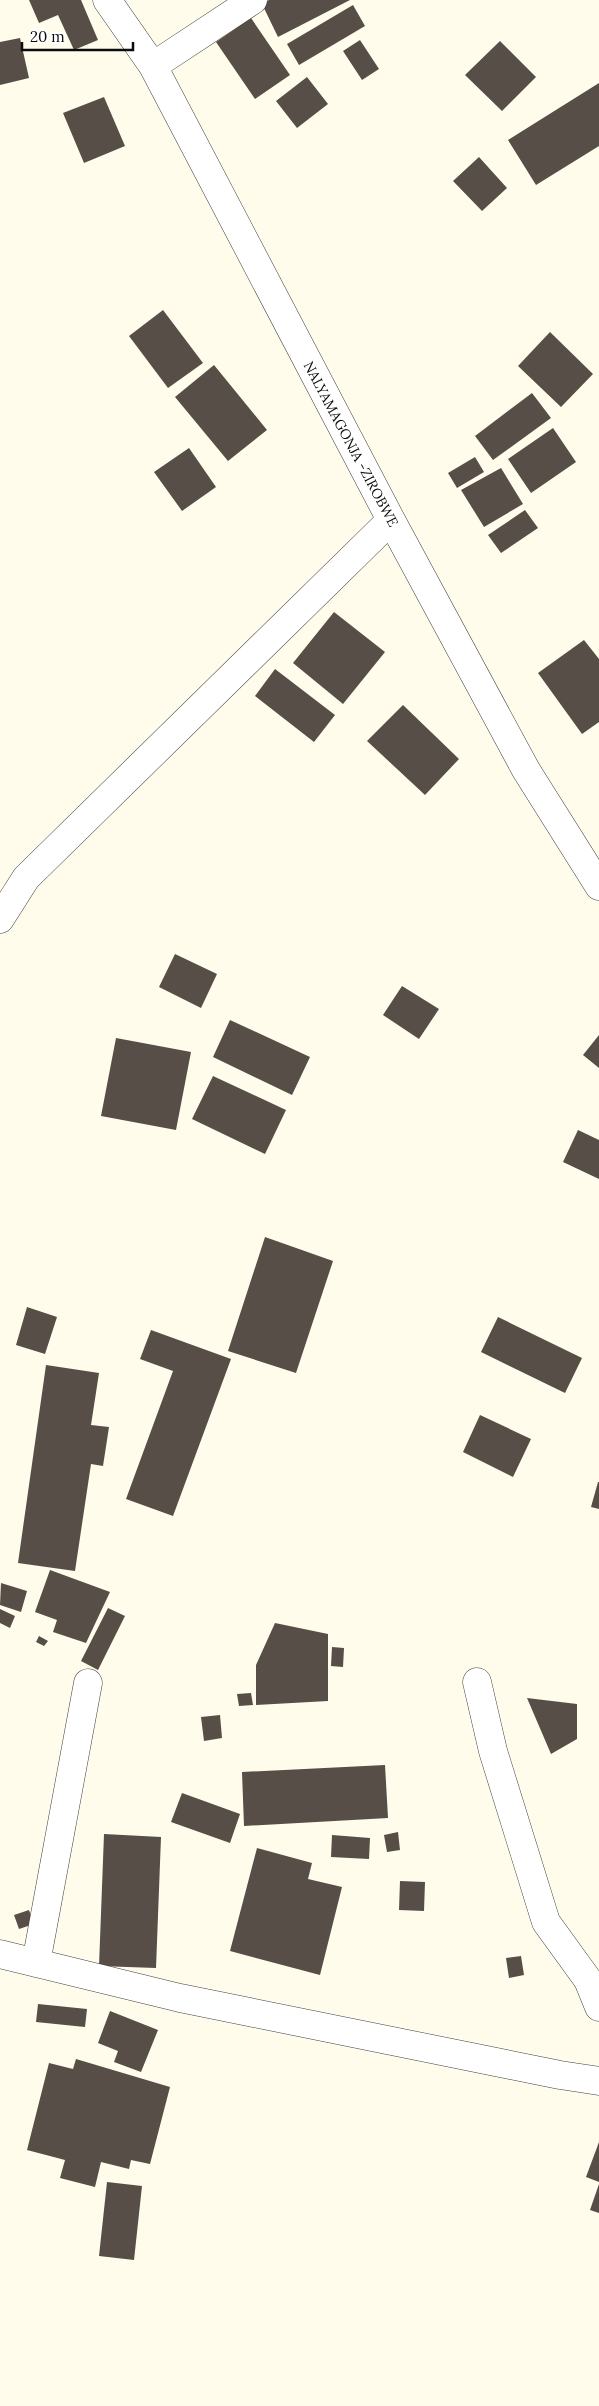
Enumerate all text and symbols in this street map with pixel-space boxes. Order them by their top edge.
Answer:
scale bar [22,20,134,52]
text: 20 m [30,27,65,46]
street label: NALYAMAGONJA -ZIROBWE [300,358,403,530]

